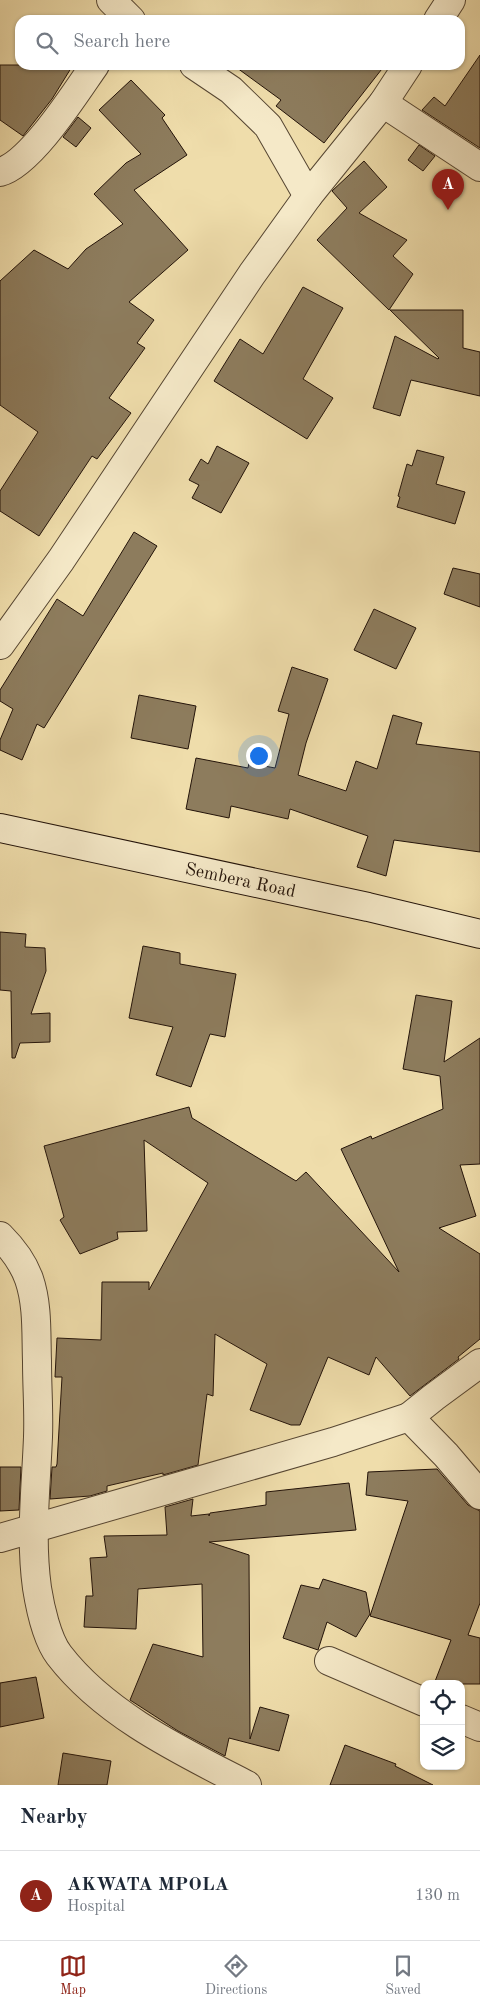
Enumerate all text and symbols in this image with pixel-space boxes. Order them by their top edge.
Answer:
search box [15,15,465,70]
icon: search [33,29,61,57]
text: Search here [73,33,170,52]
pin: A [432,169,464,210]
your location [246,743,272,769]
street label: Sembera Road [183,860,297,901]
map controls [420,1680,465,1770]
button: locate [420,1680,465,1725]
button: layers [420,1725,465,1770]
text: Nearby [20,1807,88,1828]
text: AKWATA MPOLA [67,1876,229,1895]
text: A [30,1888,42,1904]
text: 130 m [415,1888,460,1904]
text: Hospital [67,1899,125,1915]
tab: Map [59,1952,87,1999]
tab: Directions [205,1952,267,1999]
tab: Saved [385,1952,421,1999]

